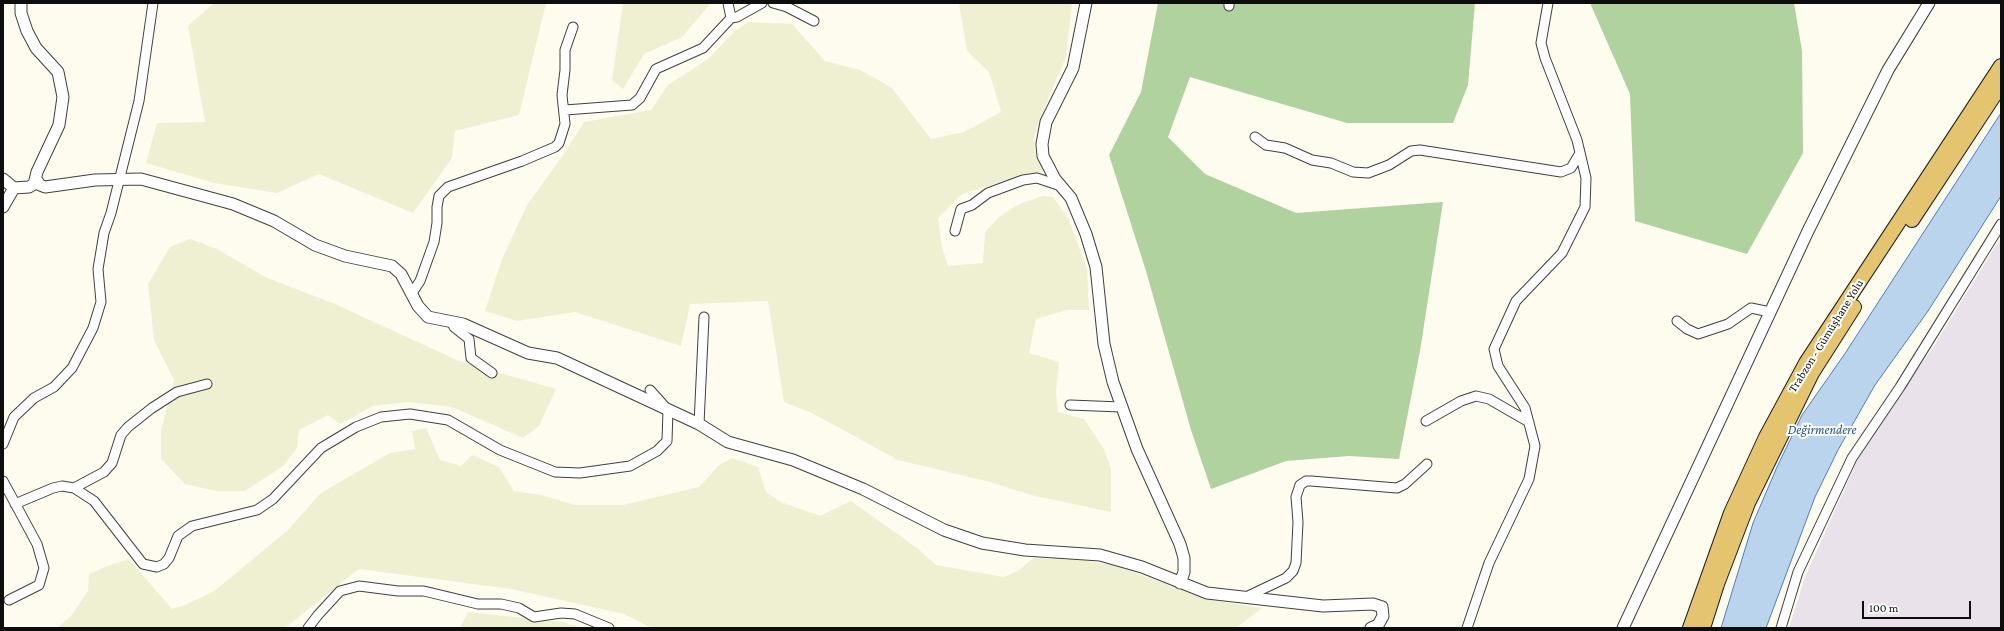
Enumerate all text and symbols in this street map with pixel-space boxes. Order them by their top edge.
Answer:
street label: Trabzon - Gümüşhane Yolu [1785,277,1867,395]
water label: Değirmendere [1788,422,1856,438]
scale bar [1864,593,1973,619]
text: 100 m [1869,601,1898,615]

